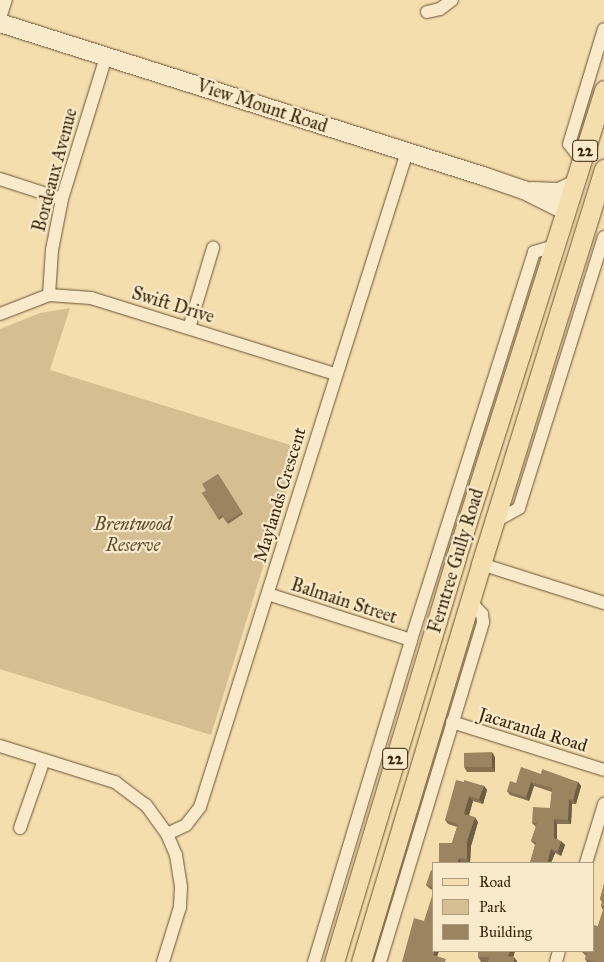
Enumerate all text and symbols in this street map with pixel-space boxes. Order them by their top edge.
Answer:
street label: View Mount Road [194,75,330,137]
street label: Bordeaux Avenue [28,106,82,234]
road number: 22 [571,138,599,164]
street label: Swift Drive [129,282,217,328]
street label: Maylands Crescent [249,425,311,565]
street label: Ferntree Gully Road [424,486,488,636]
park label: Brentwood Reserve [94,514,172,556]
street label: Balmain Street [288,574,400,628]
street label: Jacaranda Road [476,703,590,757]
road number: 22 [381,746,409,772]
legend [432,862,594,952]
text: Road [479,873,511,891]
text: Park [479,898,506,916]
text: Building [479,923,532,941]

